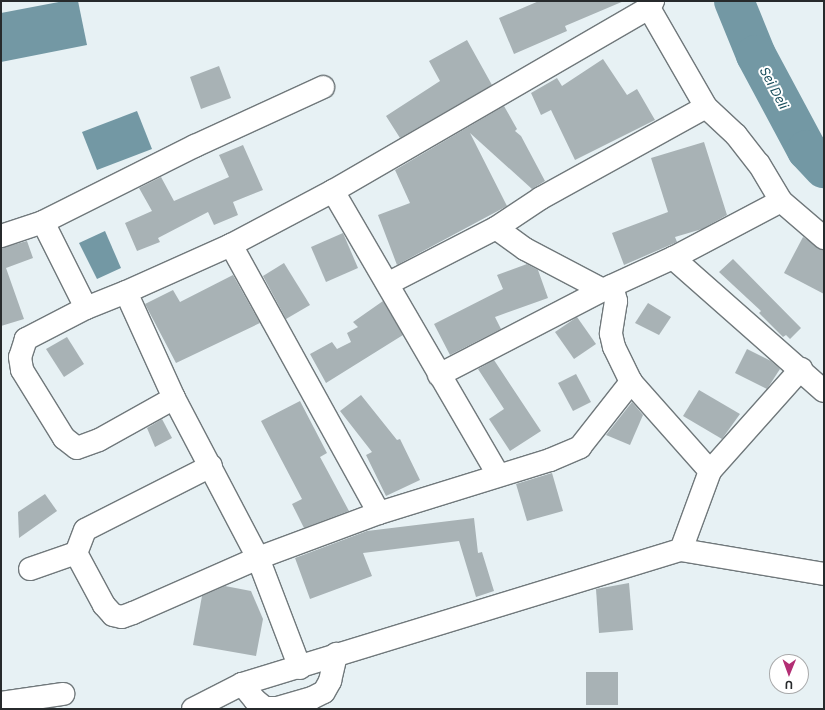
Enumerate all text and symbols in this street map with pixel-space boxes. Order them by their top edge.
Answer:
water label: Sei Deli [756,64,792,112]
north arrow [769,654,809,694]
text: U [785,678,793,692]

